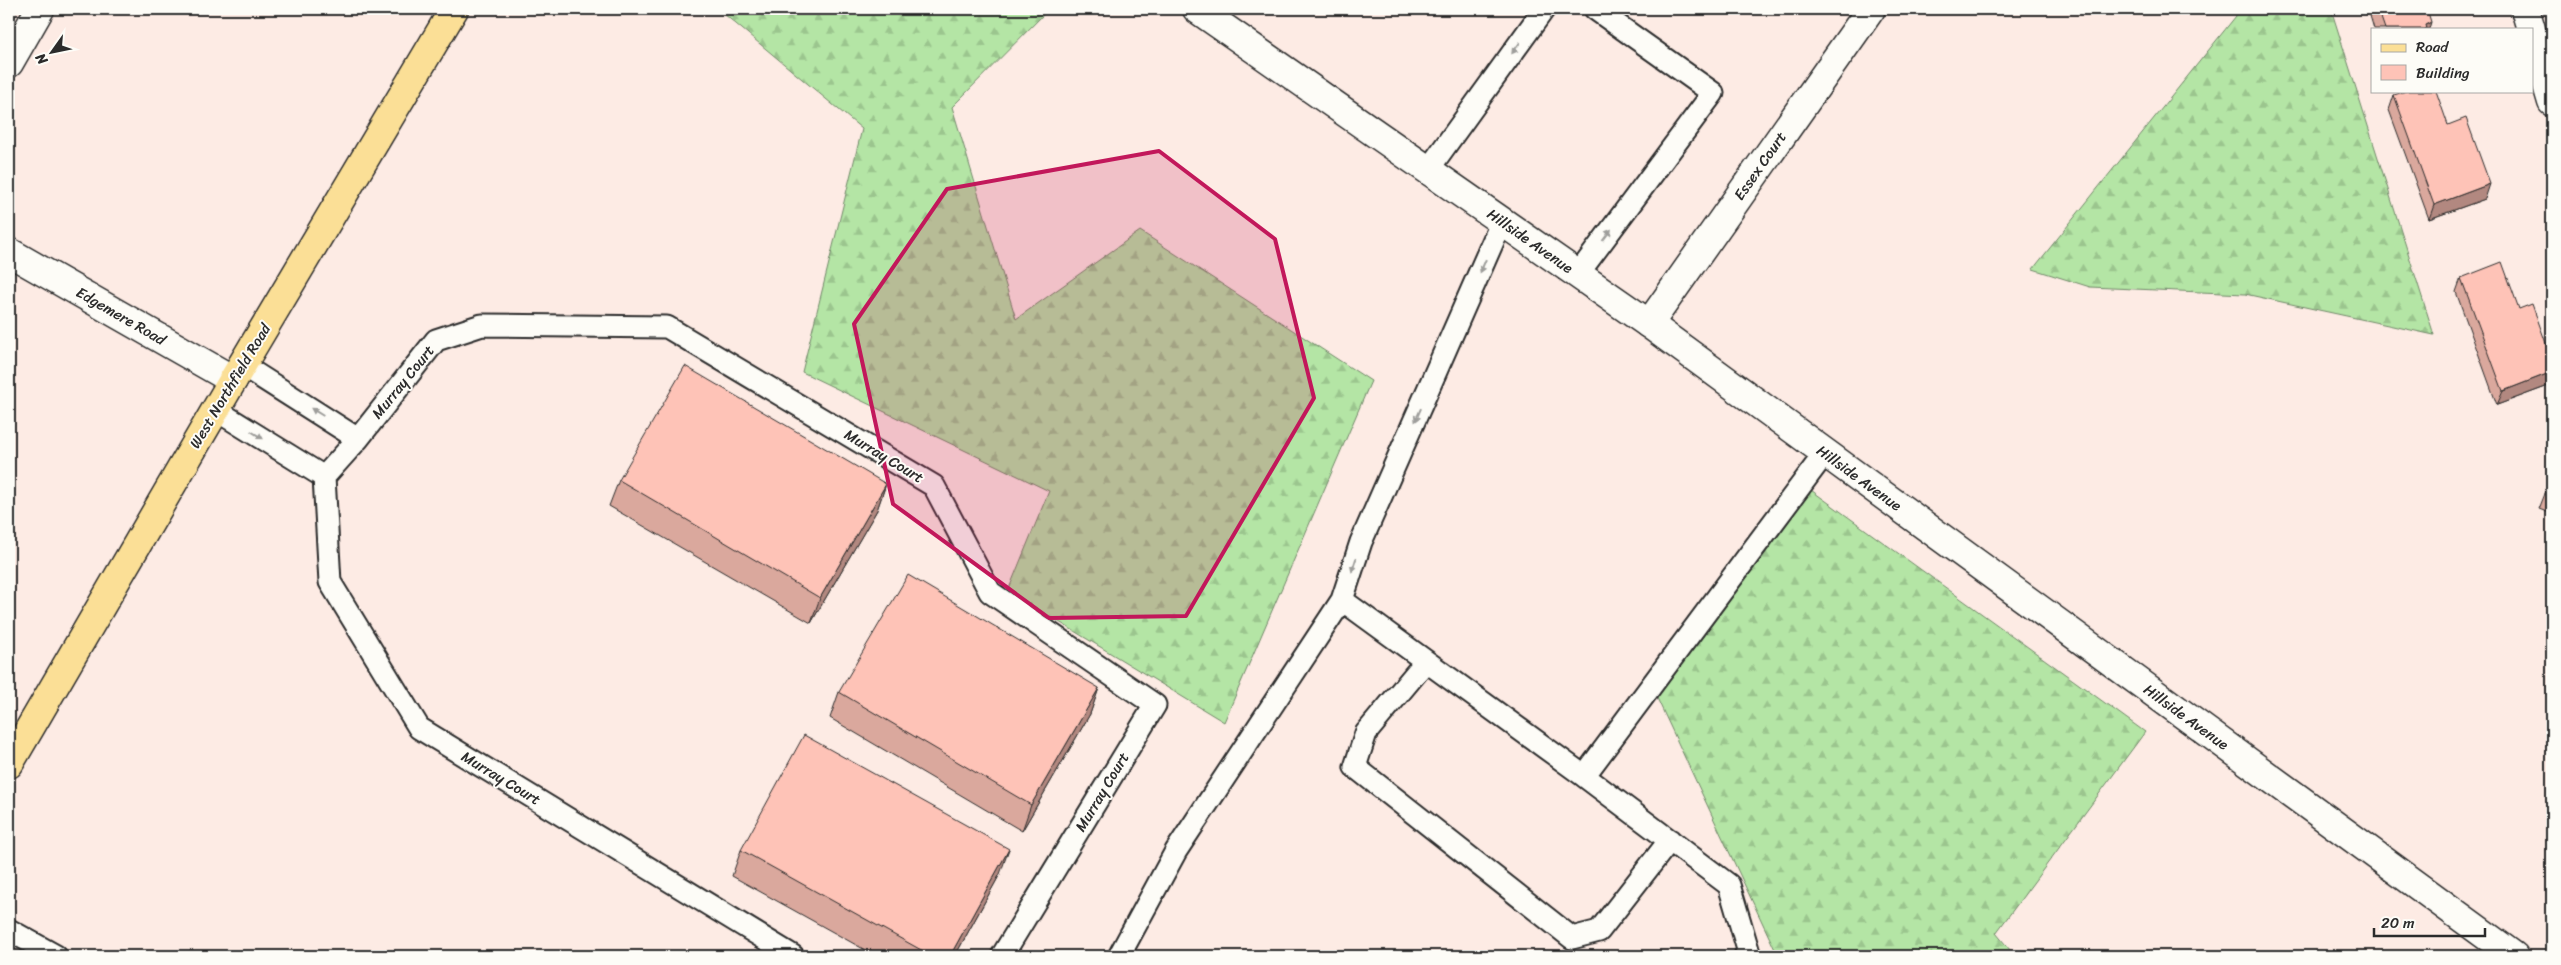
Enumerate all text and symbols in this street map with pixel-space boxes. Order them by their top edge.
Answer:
north arrow [28,28,78,78]
legend [2371,28,2534,92]
text: Road [2416,34,2449,60]
one-way arrow [1510,41,1521,54]
text: N [28,48,55,71]
text: Building [2416,60,2470,86]
street label: Essex Court [1727,126,1794,206]
street label: Hillside Avenue [1481,202,1579,280]
one-way arrow [1602,228,1612,242]
one-way arrow [1478,259,1486,274]
street label: Edgemere Road [71,280,172,353]
street label: West Northfield Road [182,318,278,454]
street label: Murray Court [365,339,441,425]
one-way arrow [310,408,323,417]
one-way arrow [1413,408,1421,422]
street label: Murray Court [839,422,929,490]
one-way arrow [250,431,264,440]
street label: Hillside Avenue [1811,438,1907,518]
one-way arrow [1349,557,1357,572]
street label: Hillside Avenue [2138,677,2234,757]
street label: Murray Court [456,744,546,812]
street label: Murray Court [1068,747,1136,837]
scale bar [2374,905,2485,937]
text: 20 m [2381,910,2415,936]

